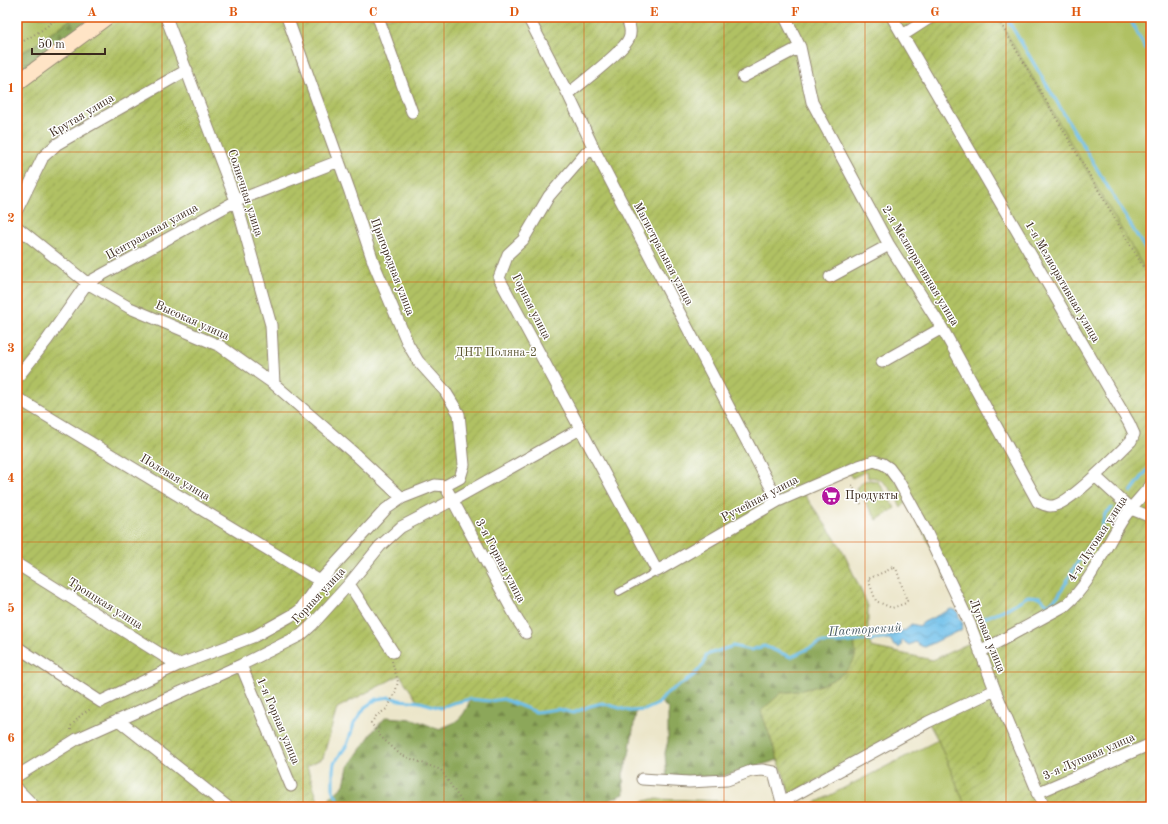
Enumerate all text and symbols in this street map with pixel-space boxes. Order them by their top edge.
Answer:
text: A [87,6,97,19]
text: B [228,6,238,19]
text: C [369,6,377,19]
text: D [509,6,519,19]
text: E [650,6,659,19]
text: F [791,6,800,19]
text: G [930,6,940,19]
text: H [1071,6,1082,19]
scale bar [32,30,105,56]
text: 50 m [38,38,65,51]
text: 1 [7,82,15,95]
street label: Крутая улица [48,92,116,140]
street label: Солнечная улица [225,148,265,238]
street label: Магистральная улица [631,201,695,307]
street label: Центральная улица [104,202,200,262]
street label: 2-я Мелиоративная улица [879,204,961,328]
text: 2 [7,212,15,225]
street label: Пригородная улица [368,217,416,317]
street label: 1-я Мелиоративная улица [1022,219,1102,345]
street label: Горная улица [509,272,553,342]
street label: Высокая улица [153,299,231,343]
text: 3 [7,342,15,355]
park label: ДНТ Поляна-2 [455,347,537,359]
street label: Полевая улица [138,453,212,504]
text: 4 [7,472,15,485]
street label: Ручейная улица [720,474,801,524]
supermarket icon: Продукты [820,485,842,507]
place label: Продукты [845,490,898,502]
street label: 4-я Луговая улица [1066,494,1130,584]
street label: 3-я Горная улица [473,517,527,605]
street label: Горная улица [290,566,348,626]
street label: Троицкая улица [65,576,145,632]
street label: Луговая улица [967,597,1007,675]
text: 5 [7,602,15,615]
water label: Пасторский [827,621,903,639]
street label: 1-я Горная улица [254,676,302,766]
street label: 3-я Луговая улица [1041,731,1137,783]
text: 6 [7,732,15,745]

